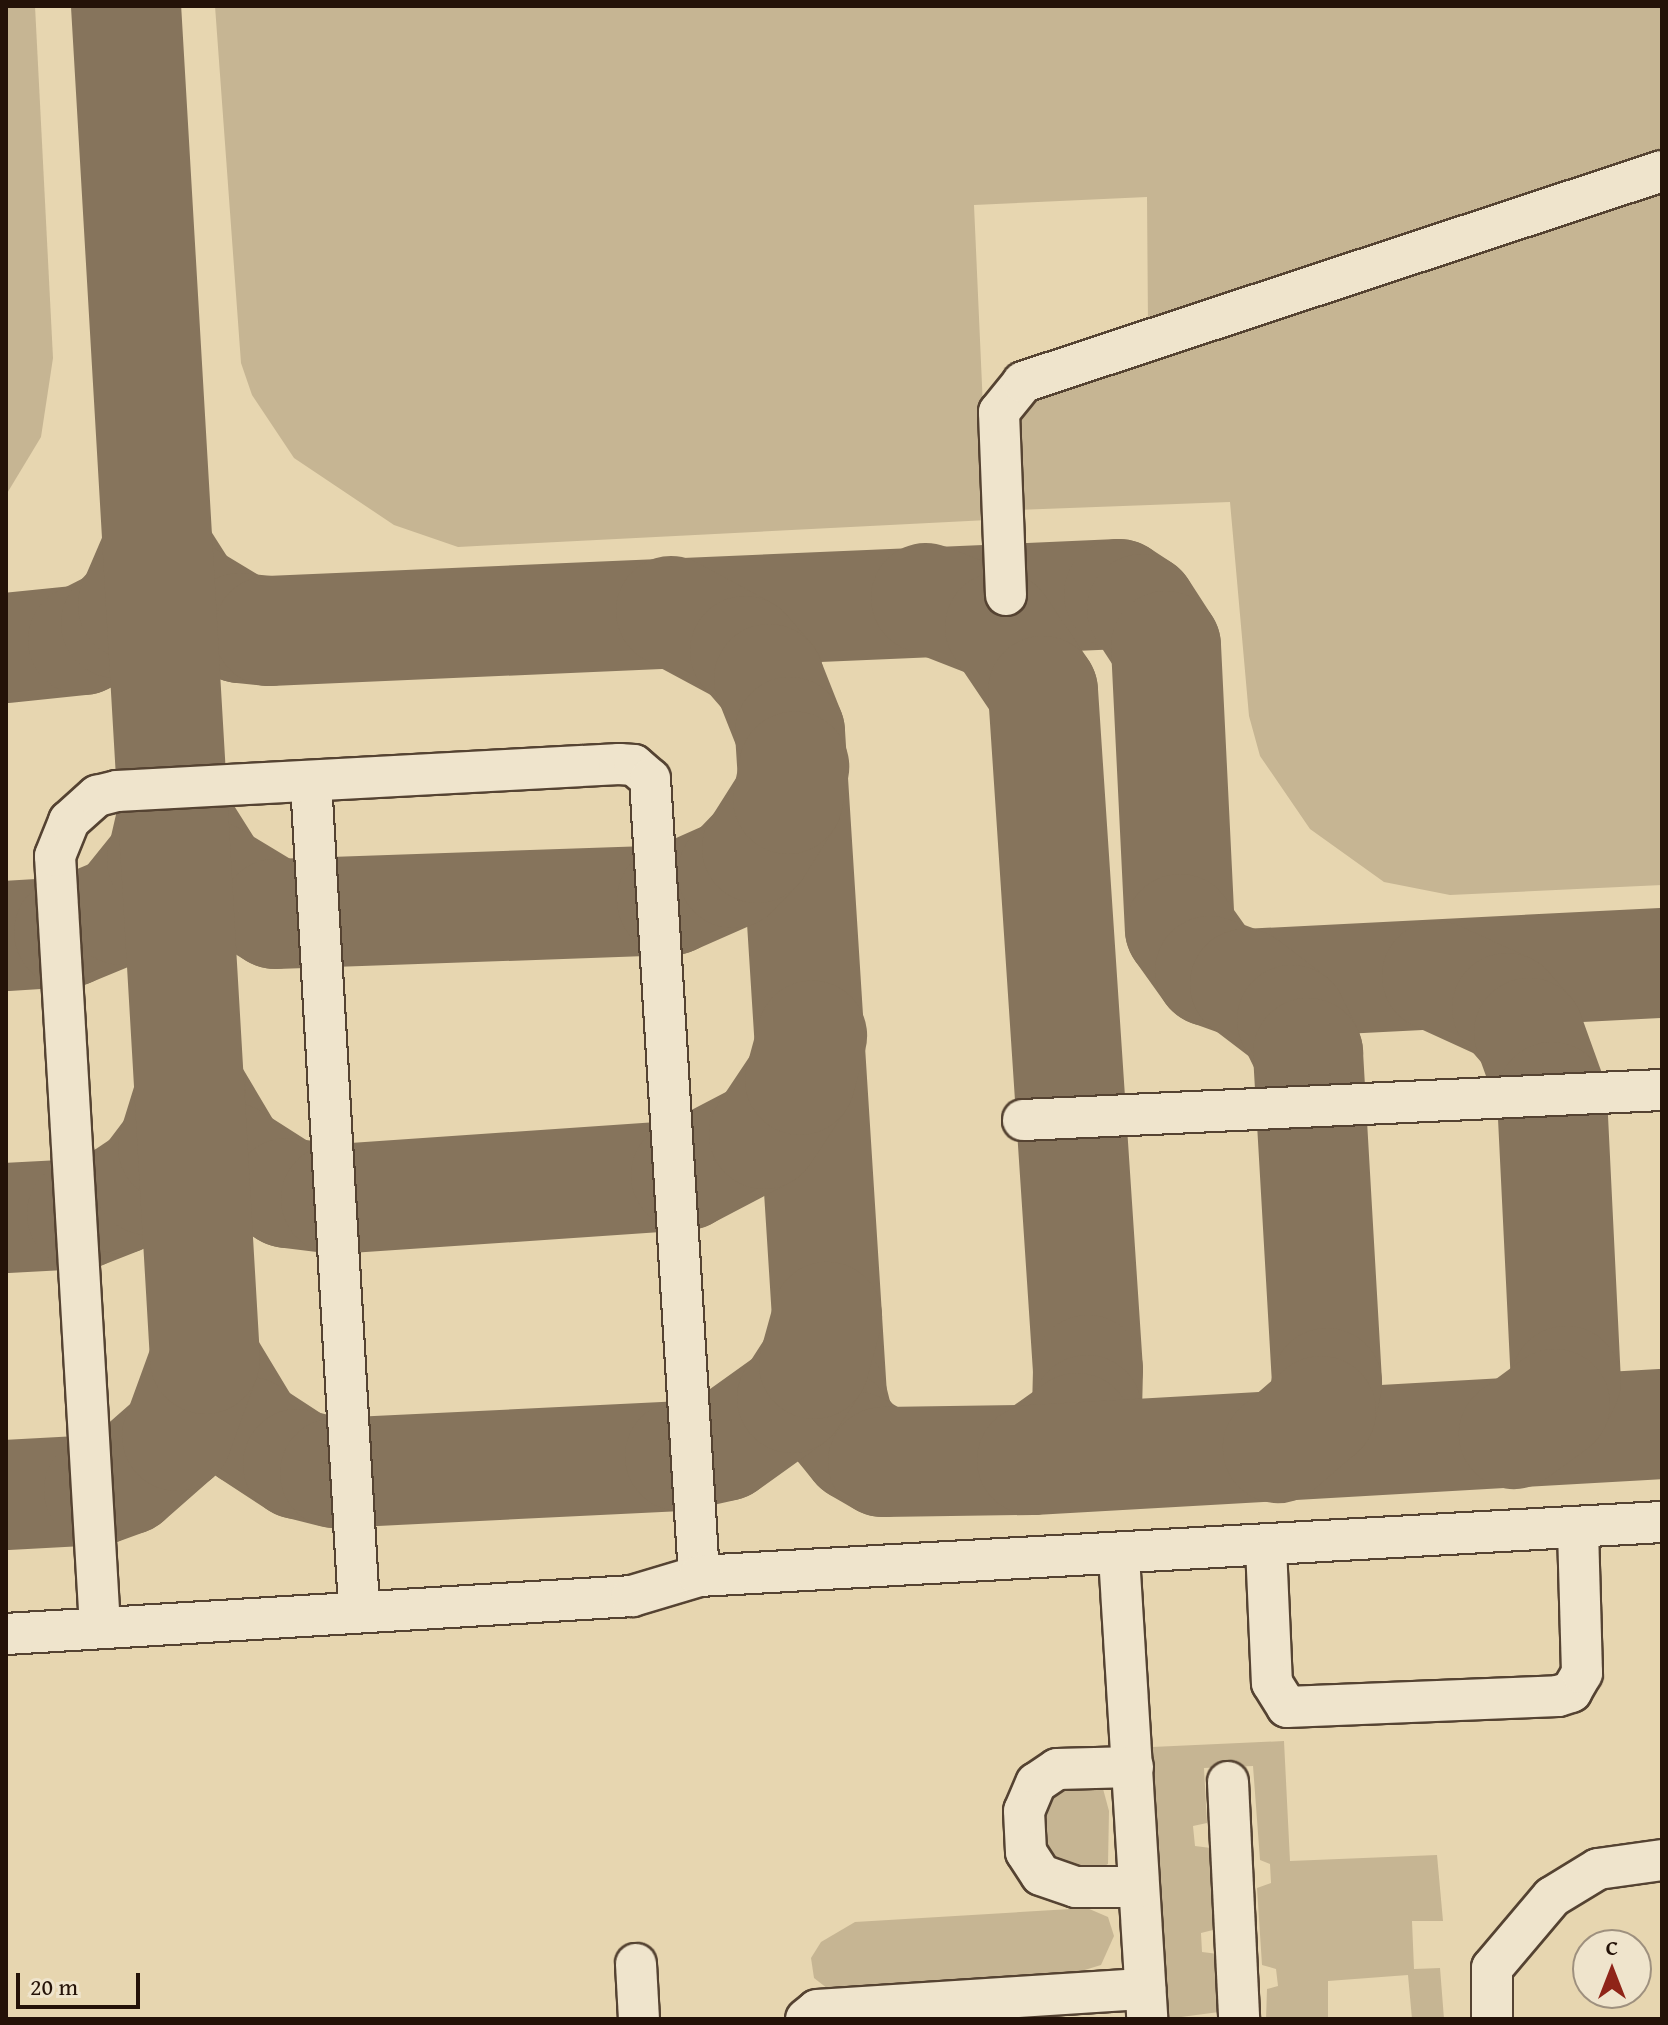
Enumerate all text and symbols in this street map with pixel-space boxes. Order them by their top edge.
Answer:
north arrow [1572,1929,1652,2009]
text: С [1606,1931,1618,1963]
scale bar [20,1957,144,2007]
text: 20 m [30,1969,78,2004]

